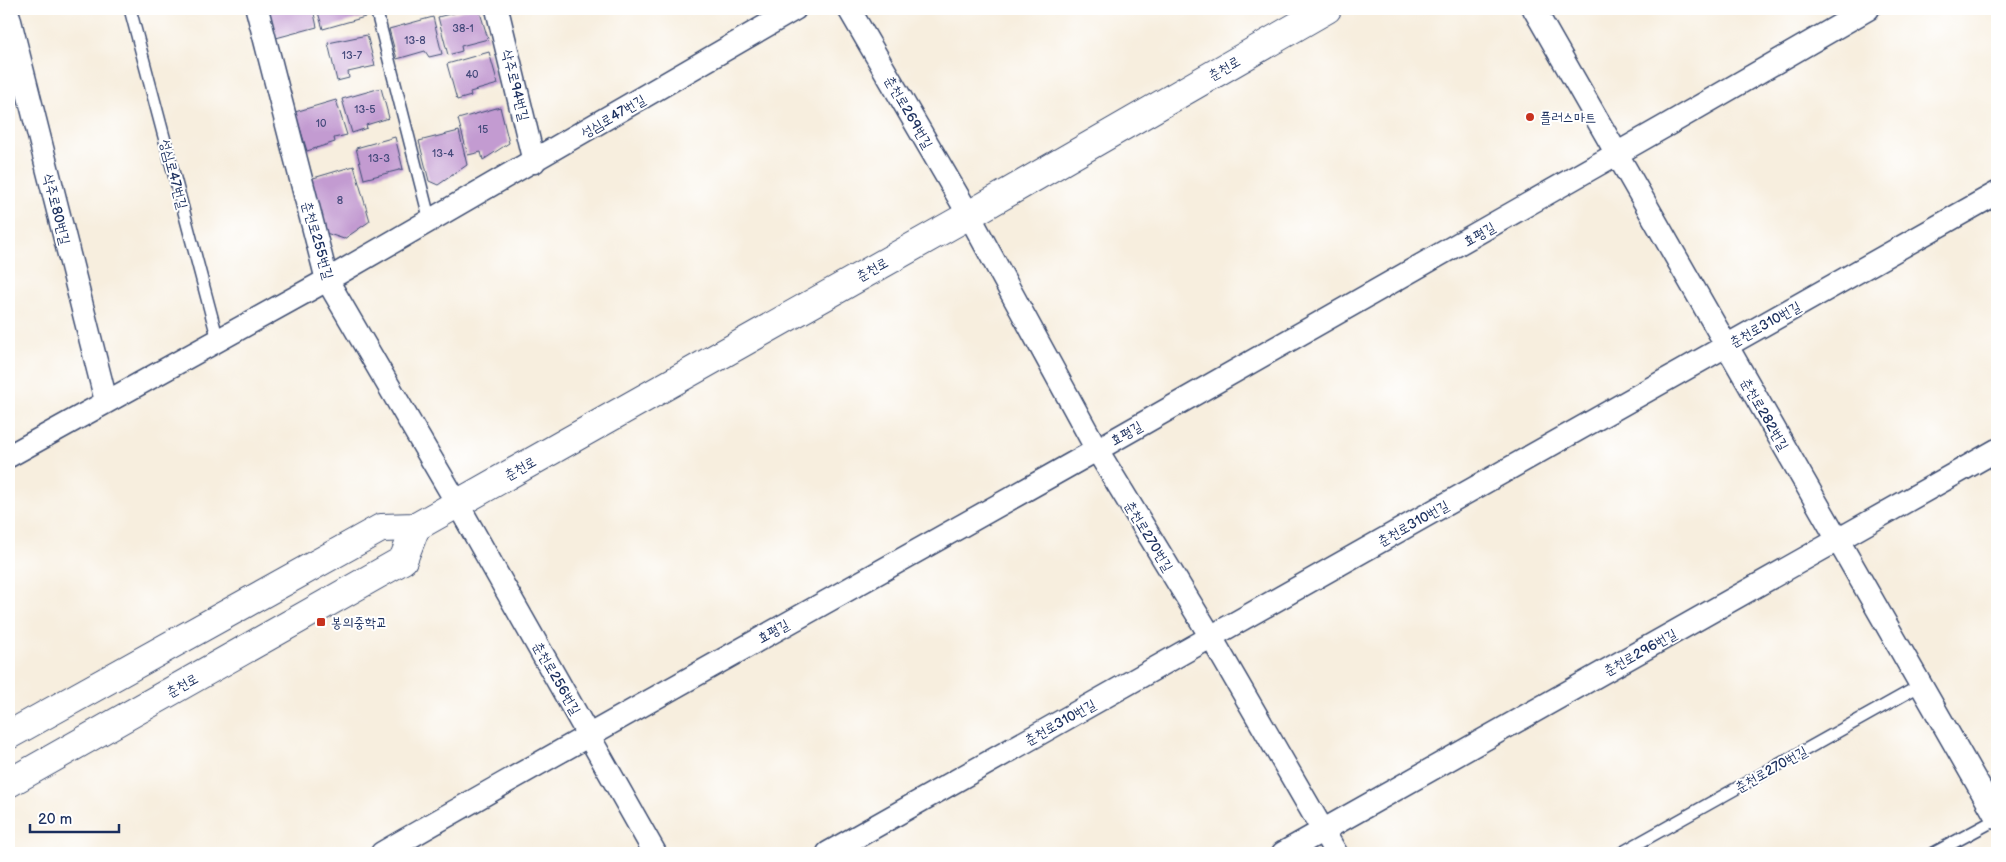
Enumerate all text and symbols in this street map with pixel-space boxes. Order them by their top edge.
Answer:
house number: 38-1 [452,22,474,35]
house number: 13-8 [404,34,426,47]
street label: 삭주로94번길 [498,48,533,123]
house number: 13-7 [342,49,363,62]
street label: 춘천로 [1205,53,1243,84]
house number: 40 [465,68,479,81]
street label: 춘천로269번길 [881,73,937,152]
street label: 성심로47번길 [578,91,649,142]
house number: 13-5 [354,103,376,116]
place label: 플러스마트 [1540,109,1596,126]
marker: 플러스마트 [1524,111,1536,123]
house number: 10 [316,117,327,130]
house number: 15 [478,123,488,136]
street label: 성심로47번길 [156,137,191,212]
house number: 13-4 [432,147,454,160]
house number: 13-3 [368,152,390,165]
street label: 삭주로80번길 [39,172,74,247]
house number: 8 [337,194,343,207]
street label: 춘천로255번길 [298,199,337,282]
street label: 효평길 [1460,218,1499,250]
street label: 춘천로 [853,254,891,285]
street label: 춘천로310번길 [1727,298,1804,351]
street label: 춘천로282번길 [1737,375,1793,454]
street label: 효평길 [1107,417,1146,449]
street label: 춘천로 [501,453,539,484]
street label: 춘천로310번길 [1375,497,1452,550]
street label: 춘천로270번길 [1121,498,1177,575]
place label: 봉의중학교 [331,614,387,631]
street label: 효평길 [754,615,793,647]
marker: 봉의중학교 [315,616,327,628]
street label: 춘천로296번길 [1601,625,1681,680]
street label: 춘천로256번길 [529,639,585,718]
street label: 춘천로 [163,670,201,701]
street label: 춘천로310번길 [1022,696,1099,749]
street label: 춘천로270번길 [1732,742,1811,796]
scale bar [30,802,119,834]
text: 20 m [38,810,72,829]

